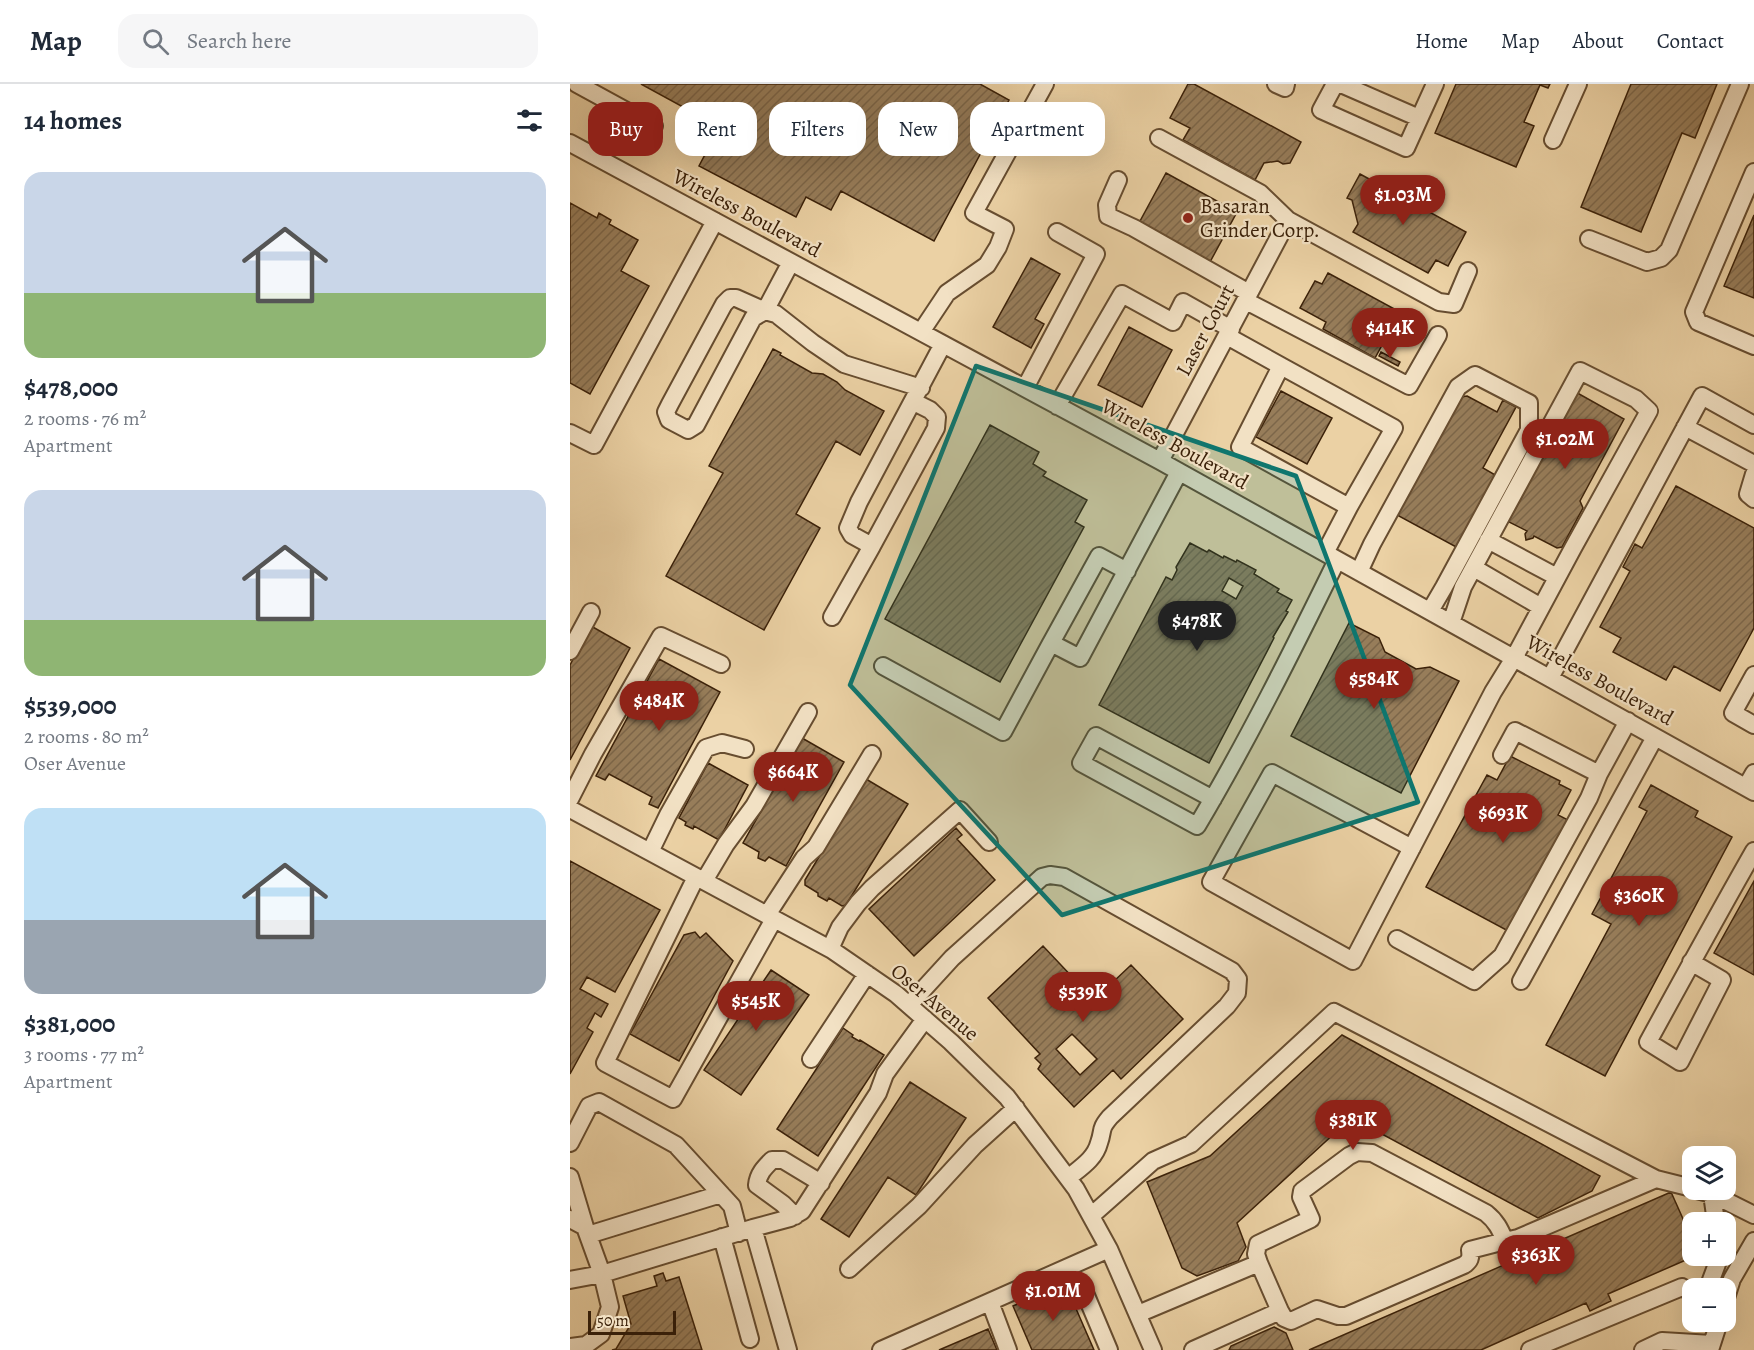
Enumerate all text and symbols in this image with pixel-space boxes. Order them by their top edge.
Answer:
search box [118,14,538,68]
text: Map [30,22,82,60]
icon: search [139,25,172,58]
text: Search here [187,26,291,56]
text: Home [1415,27,1468,55]
text: Map [1501,27,1539,55]
text: About [1572,27,1624,55]
text: Contact [1657,27,1724,55]
chip: Buy [588,102,663,156]
chip: Rent [675,102,757,156]
chip: Filters [769,102,866,156]
chip: New [878,102,958,156]
chip: Apartment [970,102,1105,156]
text: 14 homes [24,103,122,138]
icon: filters [513,104,546,137]
street label: Wireless Boulevard [667,162,827,264]
pin: $1.03M [1354,175,1452,226]
text: $1.03M [1374,181,1432,208]
place label: Basaran Grinder Corp. [1200,192,1320,244]
icon: home [231,211,339,319]
marker: Basaran Grinder Corp. [1181,211,1195,225]
street label: Laser Court [1169,279,1241,381]
pin: $414K [1348,308,1432,359]
text: $414K [1366,314,1414,341]
text: $478,000 [24,370,118,405]
street label: Wireless Boulevard [1096,392,1254,496]
text: 2 rooms · 76 m² [24,405,146,432]
pin: $1.02M [1516,419,1614,470]
text: $1.02M [1536,425,1594,452]
text: Apartment [24,432,113,459]
icon: home [231,529,339,637]
pin: $478K [1155,601,1239,652]
text: $478K [1172,607,1222,634]
street label: Wireless Boulevard [1521,628,1679,732]
pin: $584K [1332,659,1416,710]
text: $584K [1349,665,1399,692]
pin: $484K [617,681,701,732]
text: $484K [634,687,684,714]
text: $539,000 [24,688,117,723]
text: 2 rooms · 80 m² [24,723,149,750]
text: Oser Avenue [24,750,126,777]
pin: $664K [751,752,835,803]
text: $664K [768,758,818,785]
pin: $693K [1461,793,1545,844]
text: $693K [1478,799,1528,826]
icon: home [231,847,339,955]
pin: $360K [1597,876,1681,927]
text: $360K [1614,882,1664,909]
street label: Oser Avenue [885,957,985,1047]
pin: $539K [1041,972,1125,1023]
text: $539K [1059,978,1107,1005]
pin: $545K [714,981,798,1032]
text: $545K [732,987,780,1014]
text: $381,000 [24,1006,115,1041]
text: 3 rooms · 77 m² [24,1041,144,1068]
text: Apartment [24,1068,113,1095]
pin: $381K [1311,1100,1395,1151]
text: $381K [1329,1106,1377,1133]
map controls [1682,1146,1736,1332]
button: layers [1682,1146,1736,1200]
button: + [1682,1212,1736,1266]
pin: $363K [1494,1235,1578,1286]
text: $363K [1512,1241,1561,1268]
pin: $1.01M [1004,1271,1102,1322]
text: $1.01M [1025,1277,1081,1304]
button: − [1682,1278,1736,1332]
scale bar [588,1308,676,1336]
text: 50 m [597,1310,629,1332]

